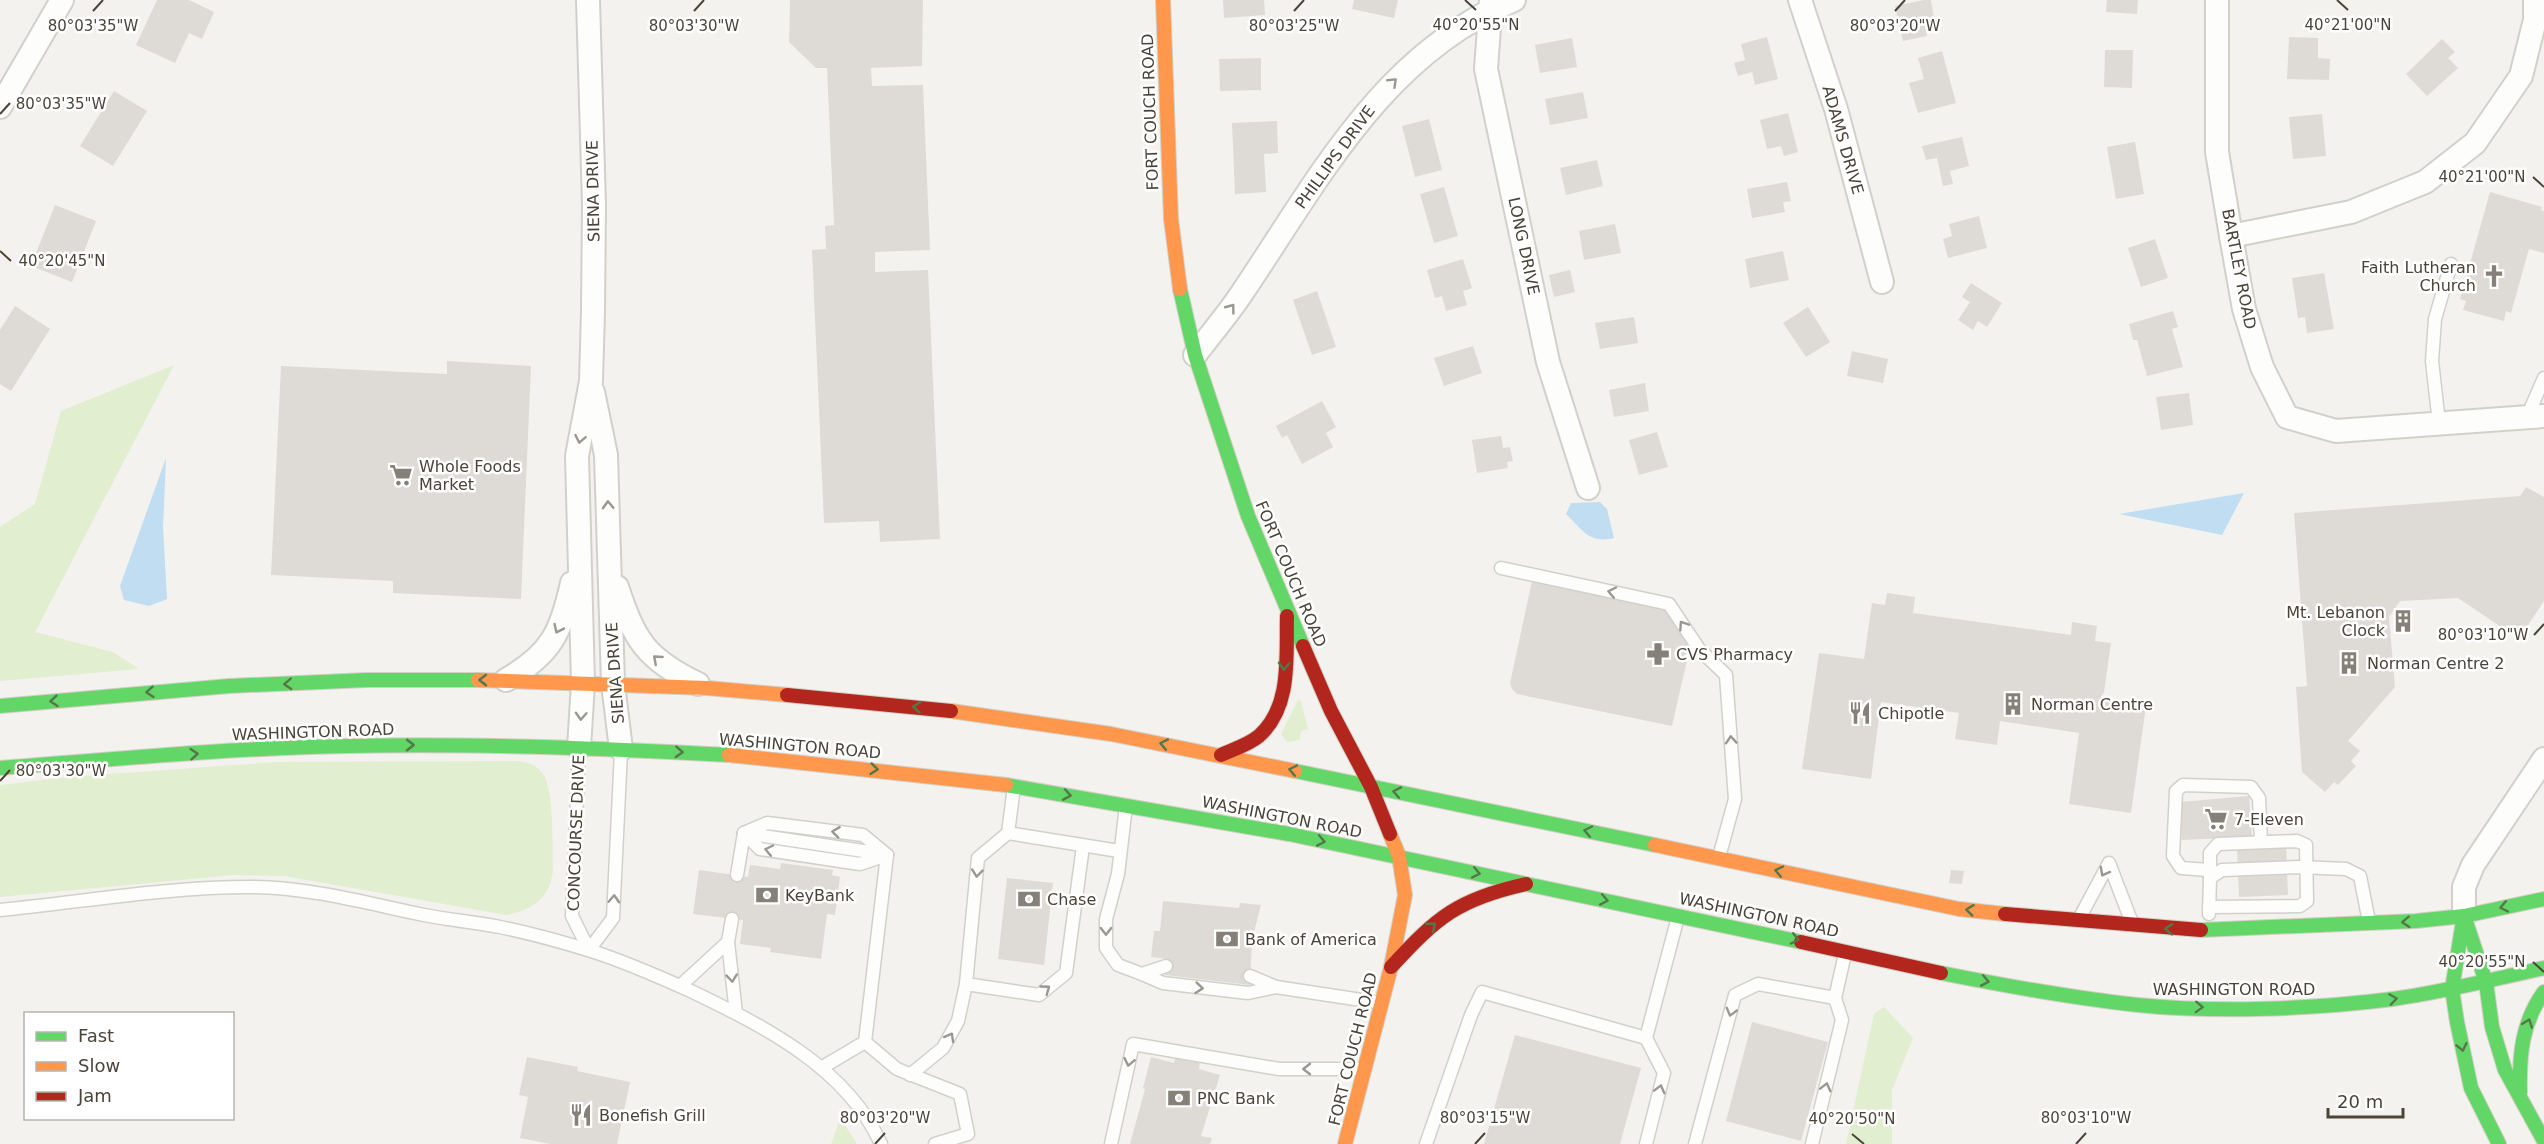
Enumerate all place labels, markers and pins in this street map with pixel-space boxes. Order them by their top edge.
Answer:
place label: Faith Lutheran Church [2361,258,2476,295]
church icon: Faith Lutheran Church [2481,263,2507,289]
place label: Whole Foods Market [419,457,521,494]
supermarket icon: Whole Foods Market [388,462,414,488]
place label: Mt. Lebanon Clock [2286,603,2386,640]
building icon: Mt. Lebanon Clock [2390,608,2416,634]
pharmacy icon: CVS Pharmacy [1645,641,1671,667]
place label: CVS Pharmacy [1676,645,1793,664]
building icon: Norman Centre 2 [2336,650,2362,676]
place label: Norman Centre 2 [2367,654,2504,673]
building icon: Norman Centre [2000,691,2026,717]
place label: Norman Centre [2031,695,2153,714]
restaurant icon: Chipotle [1847,700,1873,726]
place label: Chipotle [1878,704,1944,723]
supermarket icon: 7-Eleven [2203,806,2229,832]
place label: 7-Eleven [2234,810,2304,829]
bank icon: KeyBank [754,882,780,908]
place label: KeyBank [785,886,855,905]
bank icon: Chase [1016,886,1042,912]
place label: Chase [1047,890,1096,909]
bank icon: Bank of America [1214,926,1240,952]
place label: Bank of America [1245,930,1377,949]
bank icon: PNC Bank [1166,1085,1192,1111]
place label: PNC Bank [1197,1089,1276,1108]
restaurant icon: Bonefish Grill [568,1102,594,1128]
place label: Bonefish Grill [599,1106,706,1125]

